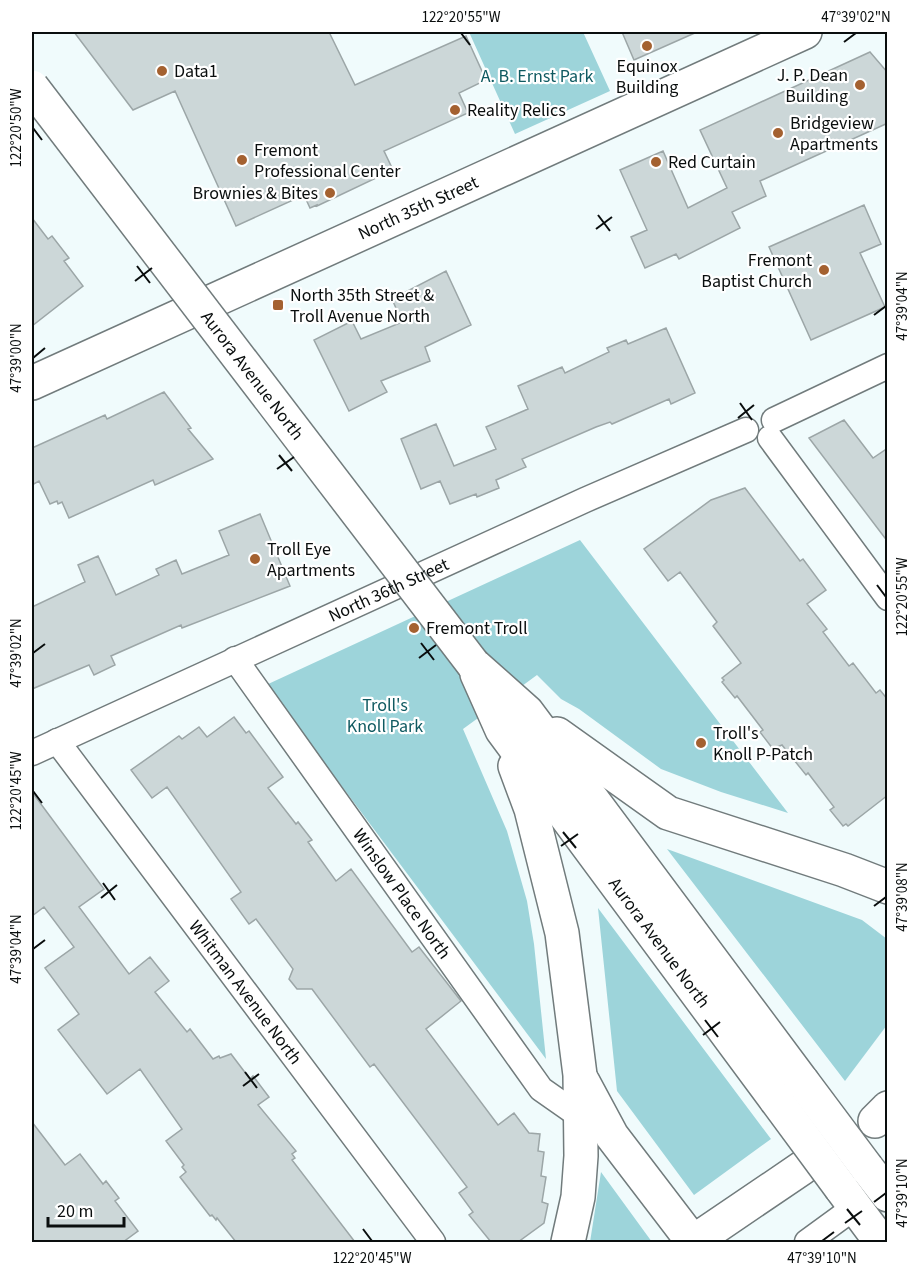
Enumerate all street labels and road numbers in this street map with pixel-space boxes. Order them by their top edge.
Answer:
street label: North 35th Street [354,170,482,246]
street label: Aurora Avenue North [195,306,310,445]
street label: North 36th Street [324,552,453,628]
street label: Winslow Place North [347,823,457,964]
street label: Aurora Avenue North [603,872,716,1013]
street label: Whitman Avenue North [183,915,308,1069]

